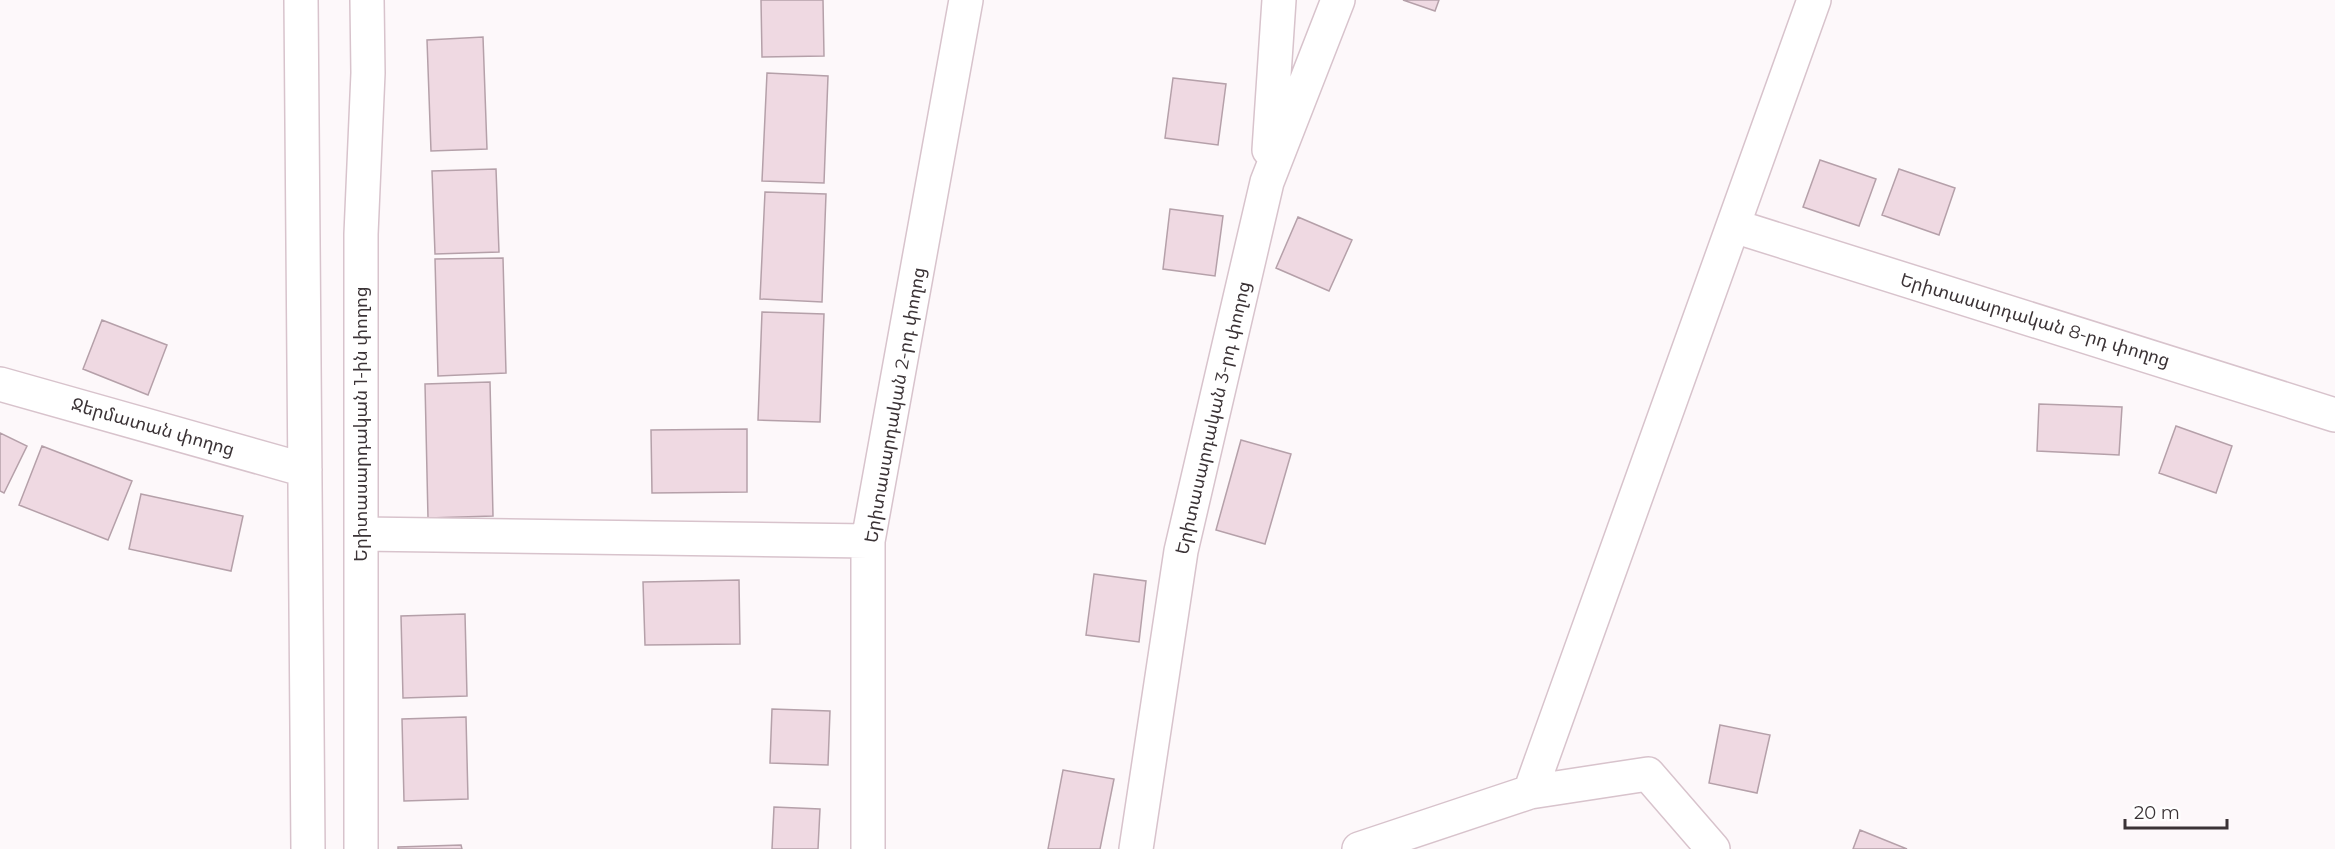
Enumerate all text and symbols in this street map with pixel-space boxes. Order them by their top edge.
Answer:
street label: Երիտասարդական 2-րդ փողոց [860,265,930,545]
street label: Երիտասարդական 8-րդ փողոց [1897,268,2173,372]
street label: Երիտասարդական 3-րդ փողոց [1171,279,1255,557]
street label: Երիտասարդական 1-ին փողոց [350,286,372,562]
street label: Ջերմատան փողոց [69,393,237,461]
scale bar [2125,792,2227,830]
text: 20 m [2134,802,2180,824]

